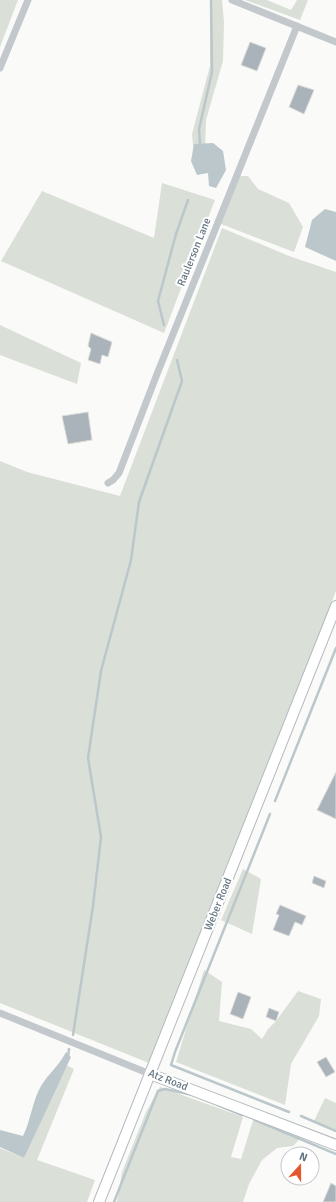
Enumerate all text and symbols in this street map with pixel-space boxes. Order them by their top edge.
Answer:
street label: Raulerson Lane [174,216,214,288]
street label: Weber Road [202,876,235,932]
street label: Atz Road [146,1067,190,1094]
north arrow [280,1146,320,1186]
text: N [298,1150,309,1165]

